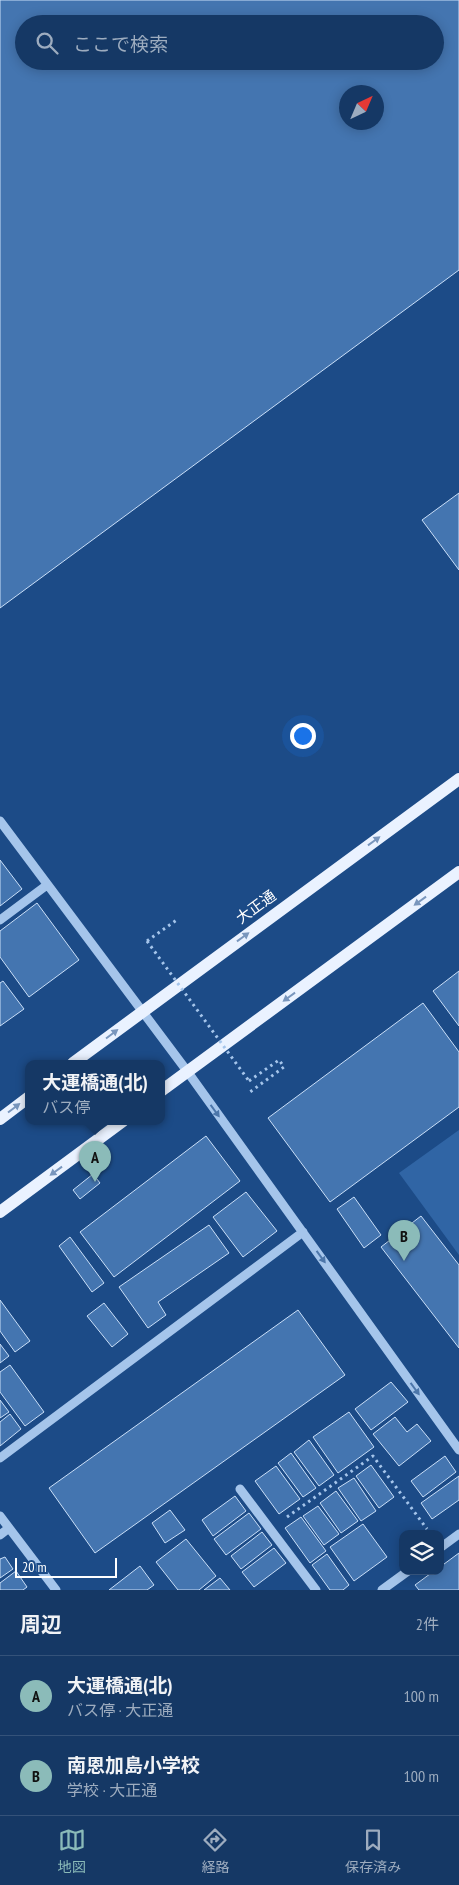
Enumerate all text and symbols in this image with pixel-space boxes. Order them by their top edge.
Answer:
search box [15,15,444,70]
icon: search [33,29,61,57]
text: ここで検索 [73,32,168,56]
north arrow [339,85,384,130]
your location [290,723,316,749]
one-way arrow [367,836,381,846]
street label: 大正通 [232,886,279,928]
one-way arrow [414,895,427,906]
one-way arrow [236,932,250,942]
one-way arrow [282,992,296,1002]
one-way arrow [105,1028,118,1039]
popup [25,1060,165,1125]
text: 大運橋通(北) [42,1070,148,1094]
text: バス停 [42,1097,90,1117]
one-way arrow [7,1103,21,1113]
one-way arrow [210,1104,221,1117]
pin: A [79,1141,111,1182]
one-way arrow [49,1166,63,1176]
pin: B [388,1220,420,1261]
one-way arrow [315,1250,326,1263]
one-way arrow [410,1382,420,1396]
map controls [399,1530,444,1575]
button: layers [399,1530,444,1575]
scale bar [15,1555,118,1578]
text: 20 m [22,1558,47,1576]
text: 周辺 [20,1611,62,1638]
text: 2件 [416,1614,439,1634]
text: 大運橋通(北) [67,1673,173,1697]
text: A [32,1686,40,1706]
text: 100 m [404,1686,439,1706]
text: バス停 · 大正通 [67,1700,173,1720]
text: 南恩加島小学校 [67,1753,200,1777]
text: B [32,1766,40,1786]
text: 100 m [404,1766,439,1786]
text: 学校 · 大正通 [67,1780,157,1800]
tab: 地図 [58,1826,86,1876]
tab: 経路 [201,1826,229,1876]
tab: 保存済み [345,1826,401,1876]

